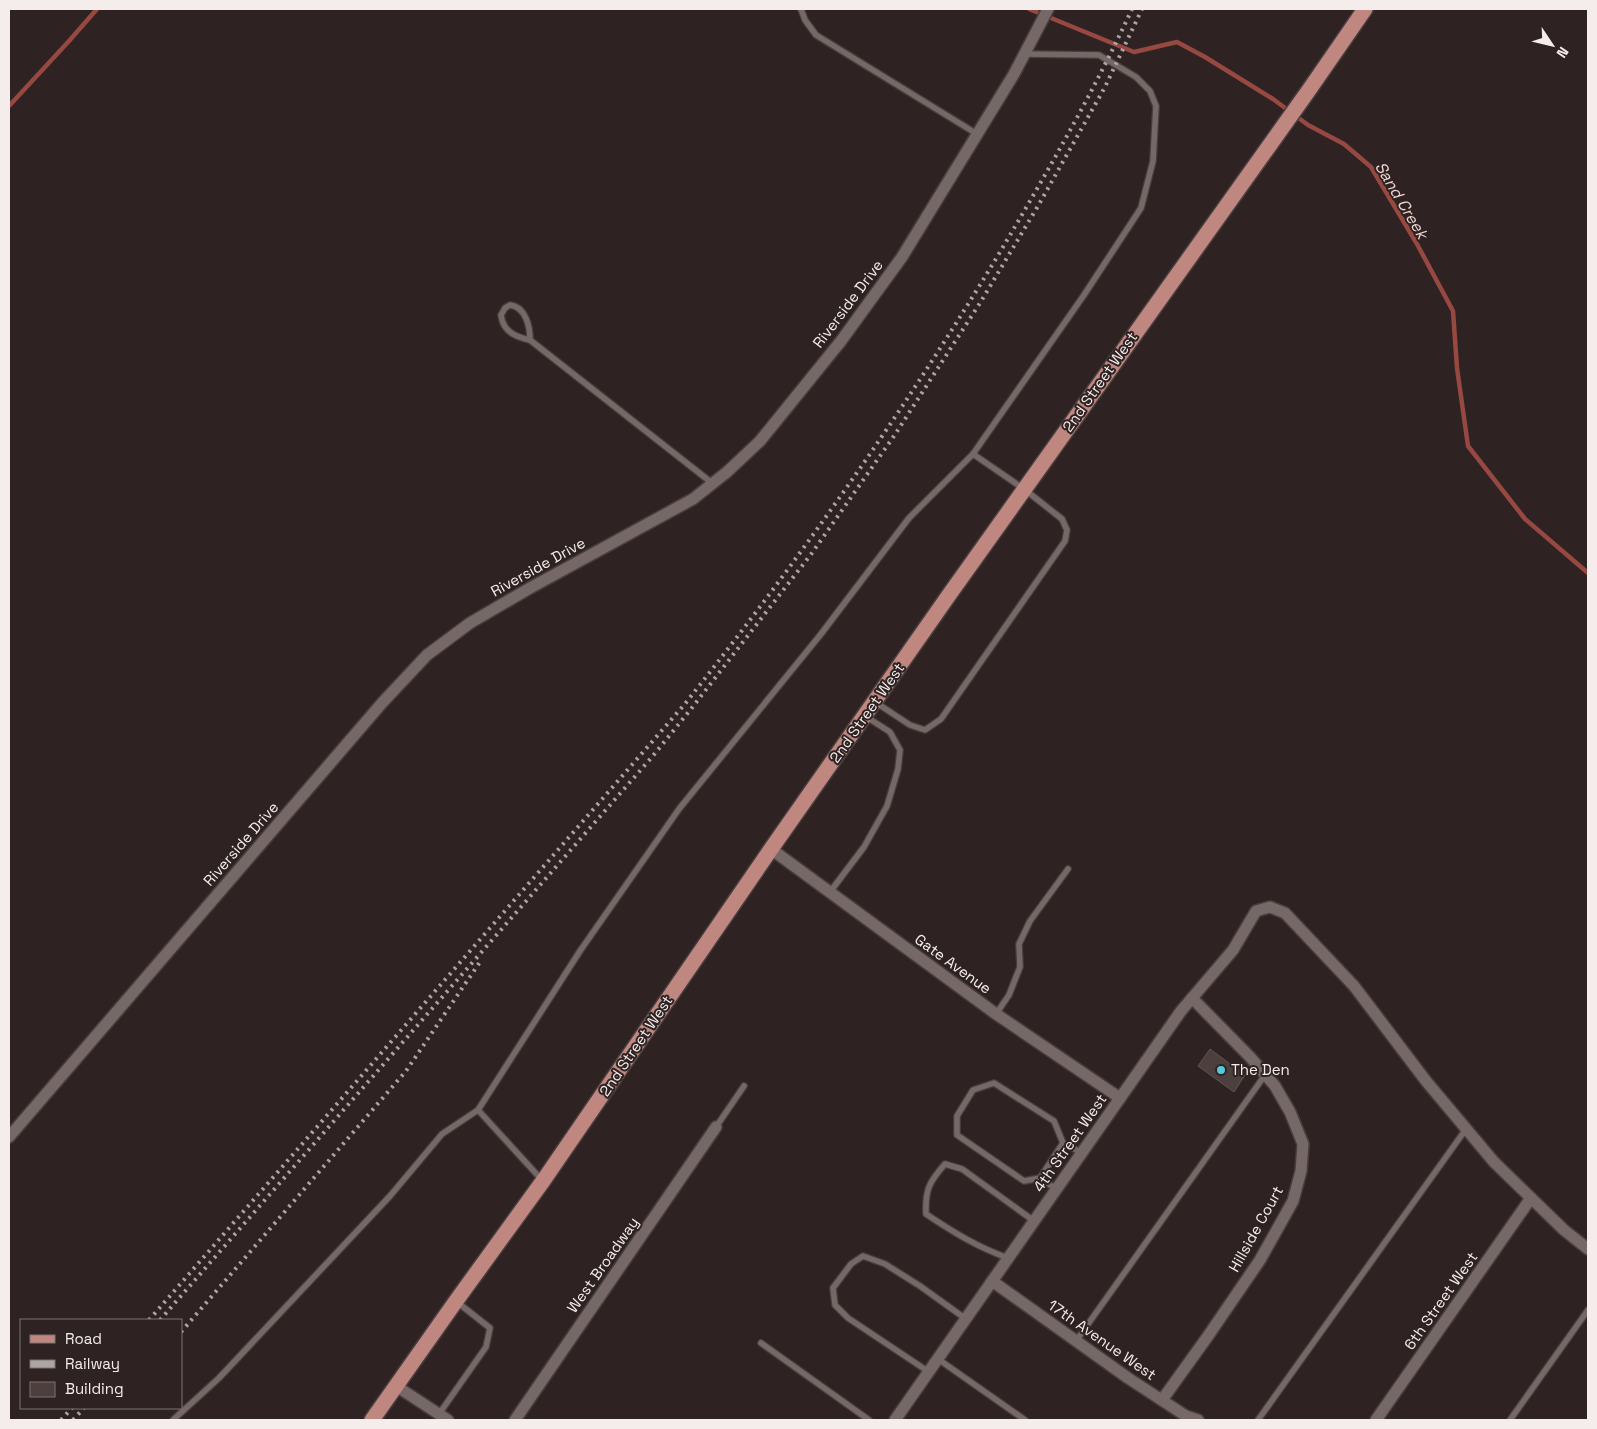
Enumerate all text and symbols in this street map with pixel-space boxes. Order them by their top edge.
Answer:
north arrow [1527,20,1577,70]
text: N [1553,43,1573,61]
water label: Sand Creek [1370,158,1434,245]
street label: Riverside Drive [808,256,887,351]
street label: 2nd Street West [1058,328,1141,435]
street label: Riverside Drive [487,533,588,600]
street label: 2nd Street West [825,659,908,766]
street label: Riverside Drive [199,798,282,890]
street label: Gate Avenue [911,929,995,998]
street label: 2nd Street West [595,992,676,1100]
place label: The Den [1231,1060,1290,1079]
marker: The Den [1215,1064,1227,1076]
street label: 4th Street West [1029,1090,1111,1195]
street label: Hillside Court [1224,1182,1287,1275]
street label: West Broadway [563,1213,643,1316]
street label: 6th Street West [1400,1248,1481,1353]
street label: 17th Avenue West [1045,1295,1160,1384]
legend [20,1319,182,1409]
text: Road [65,1329,102,1348]
text: Railway [65,1354,120,1373]
text: Building [65,1379,124,1398]

